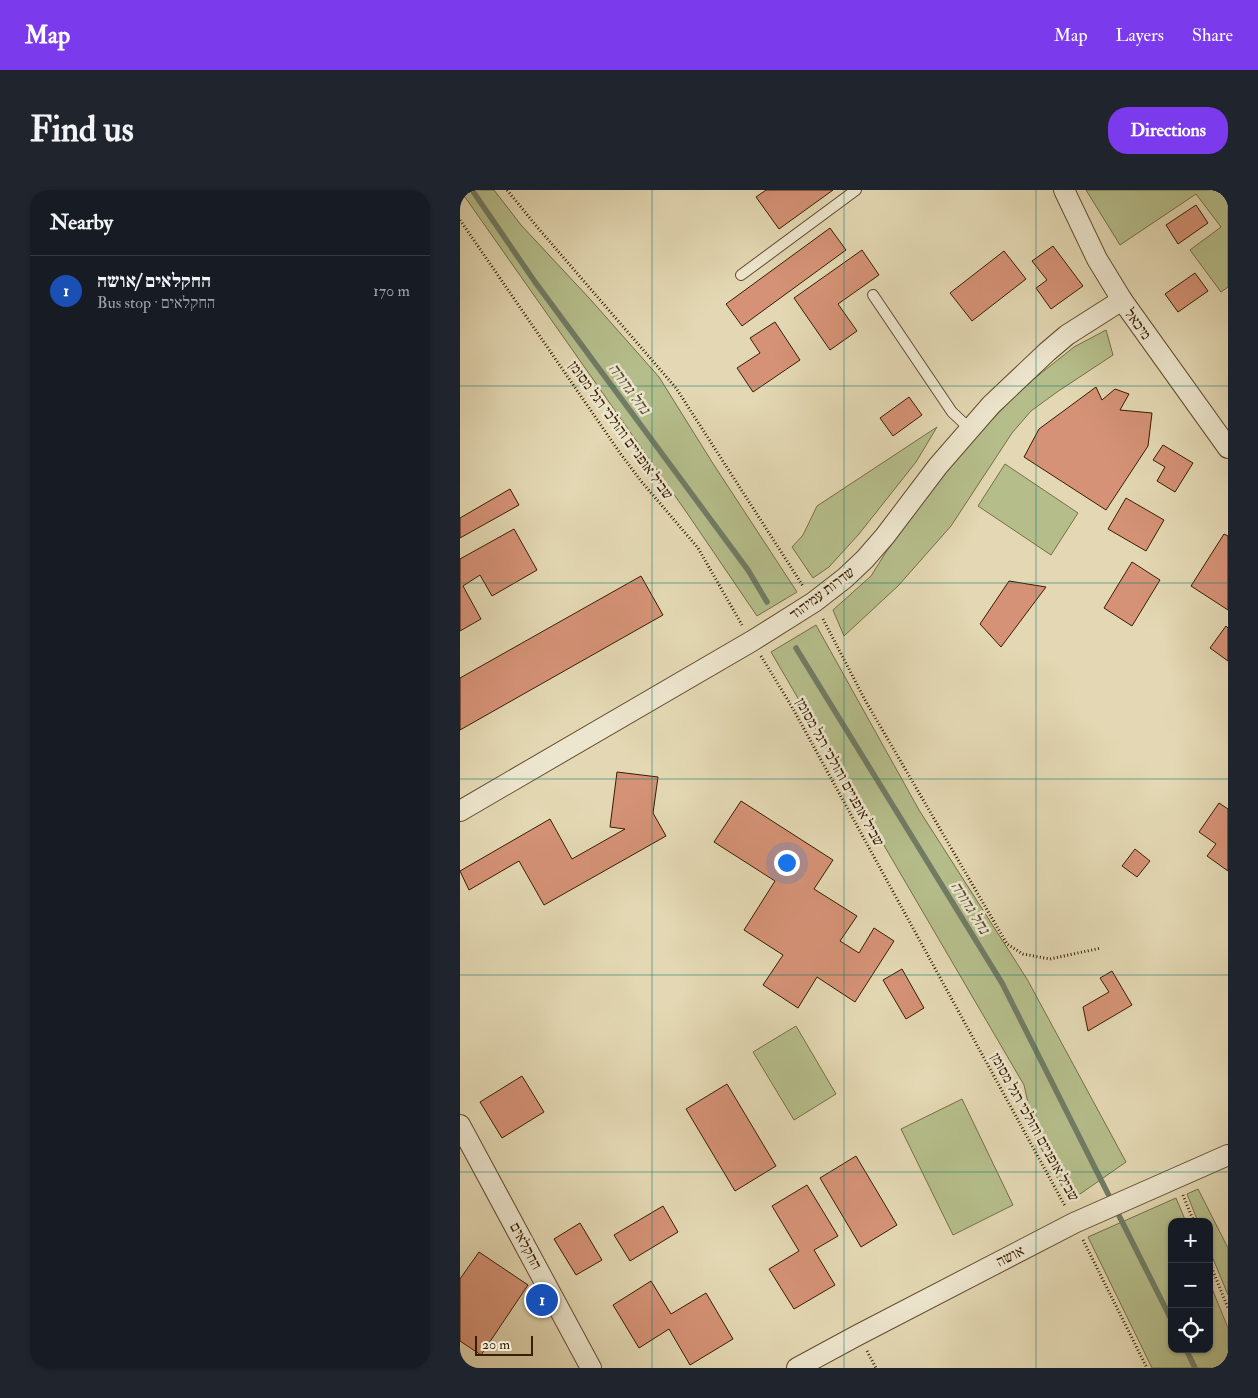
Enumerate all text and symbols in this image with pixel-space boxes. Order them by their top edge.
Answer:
text: Map [25,20,70,51]
text: Map [1054,24,1088,47]
text: Layers [1116,24,1164,47]
text: Share [1192,24,1233,47]
button: Directions [1108,107,1228,154]
text: Find us [30,108,134,152]
text: Nearby [50,209,113,236]
text: החקלאים /אושה [97,269,211,293]
text: 1 [63,281,69,301]
text: 170 m [373,281,410,301]
text: Bus stop · החקלאים [97,293,215,313]
street label: מיכאל [1120,305,1155,344]
street label: שביל אופניים והולכי רגל מסומן [564,357,677,503]
water label: נחל גדורה [604,359,655,419]
street label: שדרות עמיהוד [786,563,859,624]
street label: שביל אופניים והולכי רגל מסומן [791,695,888,850]
your location [774,850,800,876]
water label: נחל גדורה [946,877,995,939]
street label: שביל אופניים והולכי רגל מסומן [986,1050,1083,1205]
map controls [1168,1218,1213,1353]
button: + [1168,1218,1213,1263]
street label: החקלאים [505,1219,546,1273]
street label: אושה [993,1241,1028,1272]
button: − [1168,1263,1213,1308]
pin: 1 [526,1281,558,1319]
button: locate [1168,1308,1213,1353]
scale bar [475,1333,532,1356]
text: 20 m [482,1336,510,1353]

